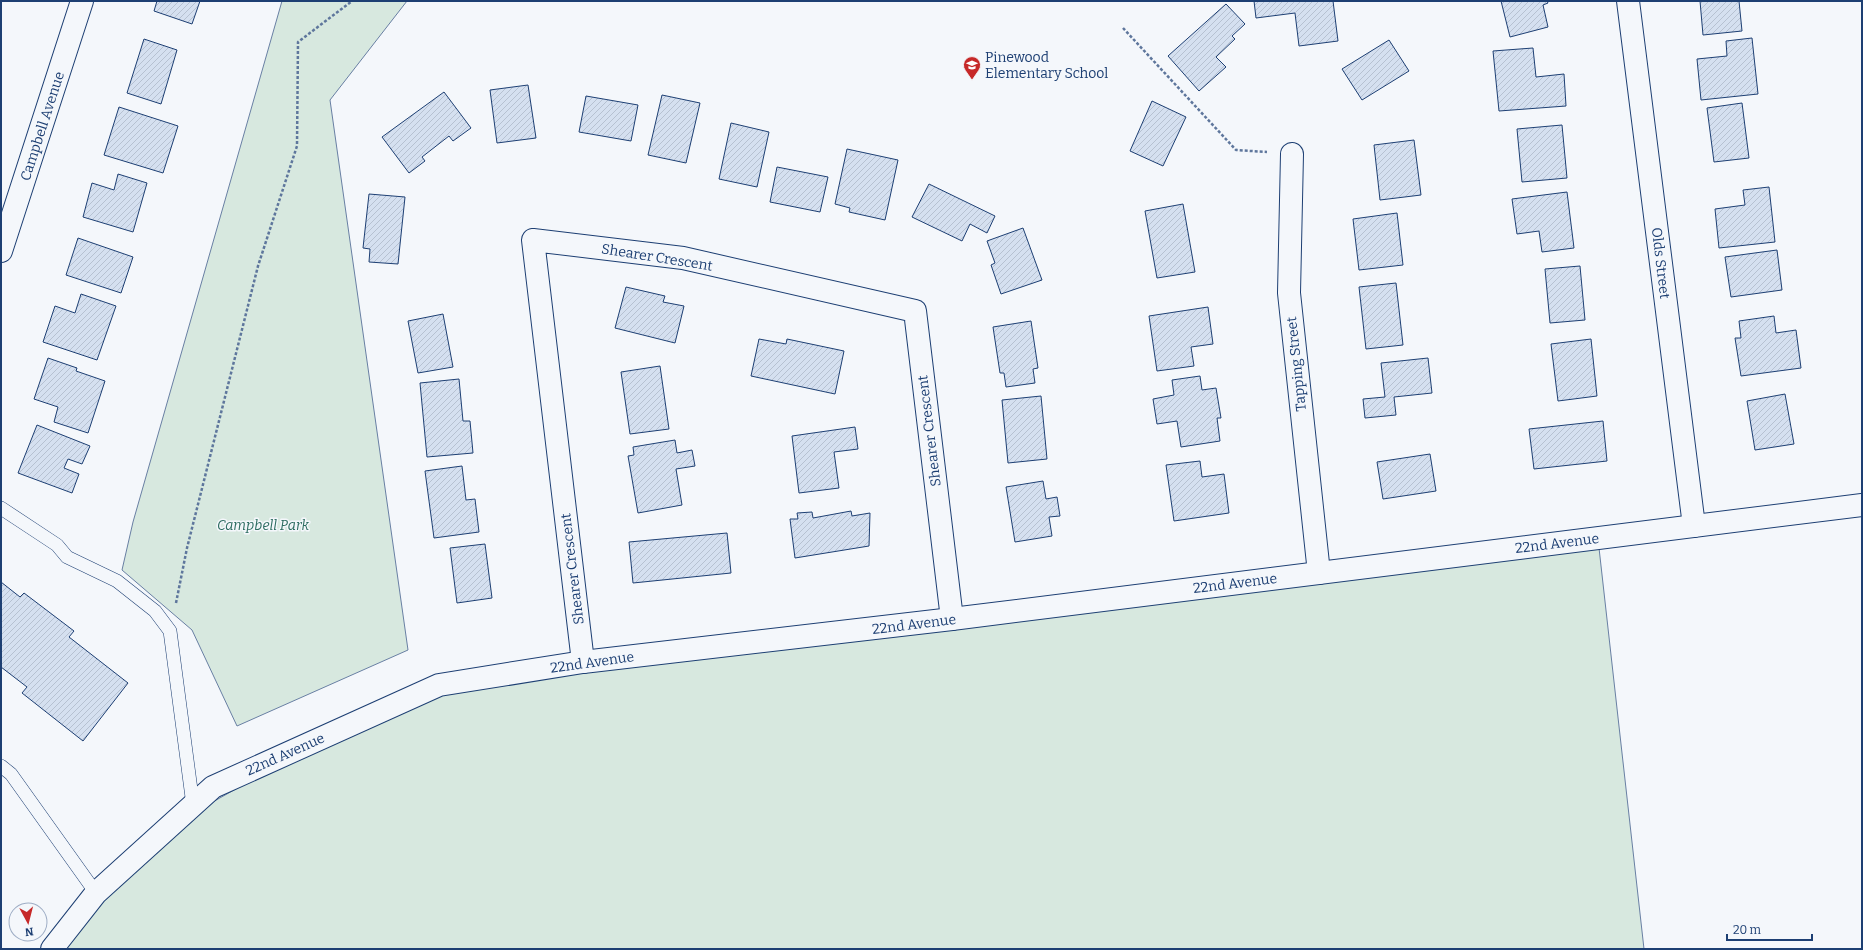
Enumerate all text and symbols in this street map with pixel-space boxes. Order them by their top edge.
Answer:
place label: Pinewood Elementary School [985,49,1108,82]
school or university icon: Pinewood Elementary School [962,55,982,80]
street label: Campbell Avenue [17,69,68,183]
street label: Olds Street [1648,226,1673,300]
street label: Shearer Crescent [600,240,714,275]
street label: Tapping Street [1283,316,1310,412]
street label: Shearer Crescent [914,374,945,488]
street label: Shearer Crescent [557,512,588,626]
park label: Campbell Park [217,517,309,534]
street label: 22nd Avenue [1514,530,1600,557]
street label: 22nd Avenue [1192,570,1278,597]
street label: 22nd Avenue [871,611,957,638]
street label: 22nd Avenue [549,648,635,677]
street label: 22nd Avenue [243,730,327,779]
north arrow [8,902,48,942]
scale bar [1727,916,1812,942]
text: 20 m [1733,923,1762,937]
text: N [24,924,34,938]

